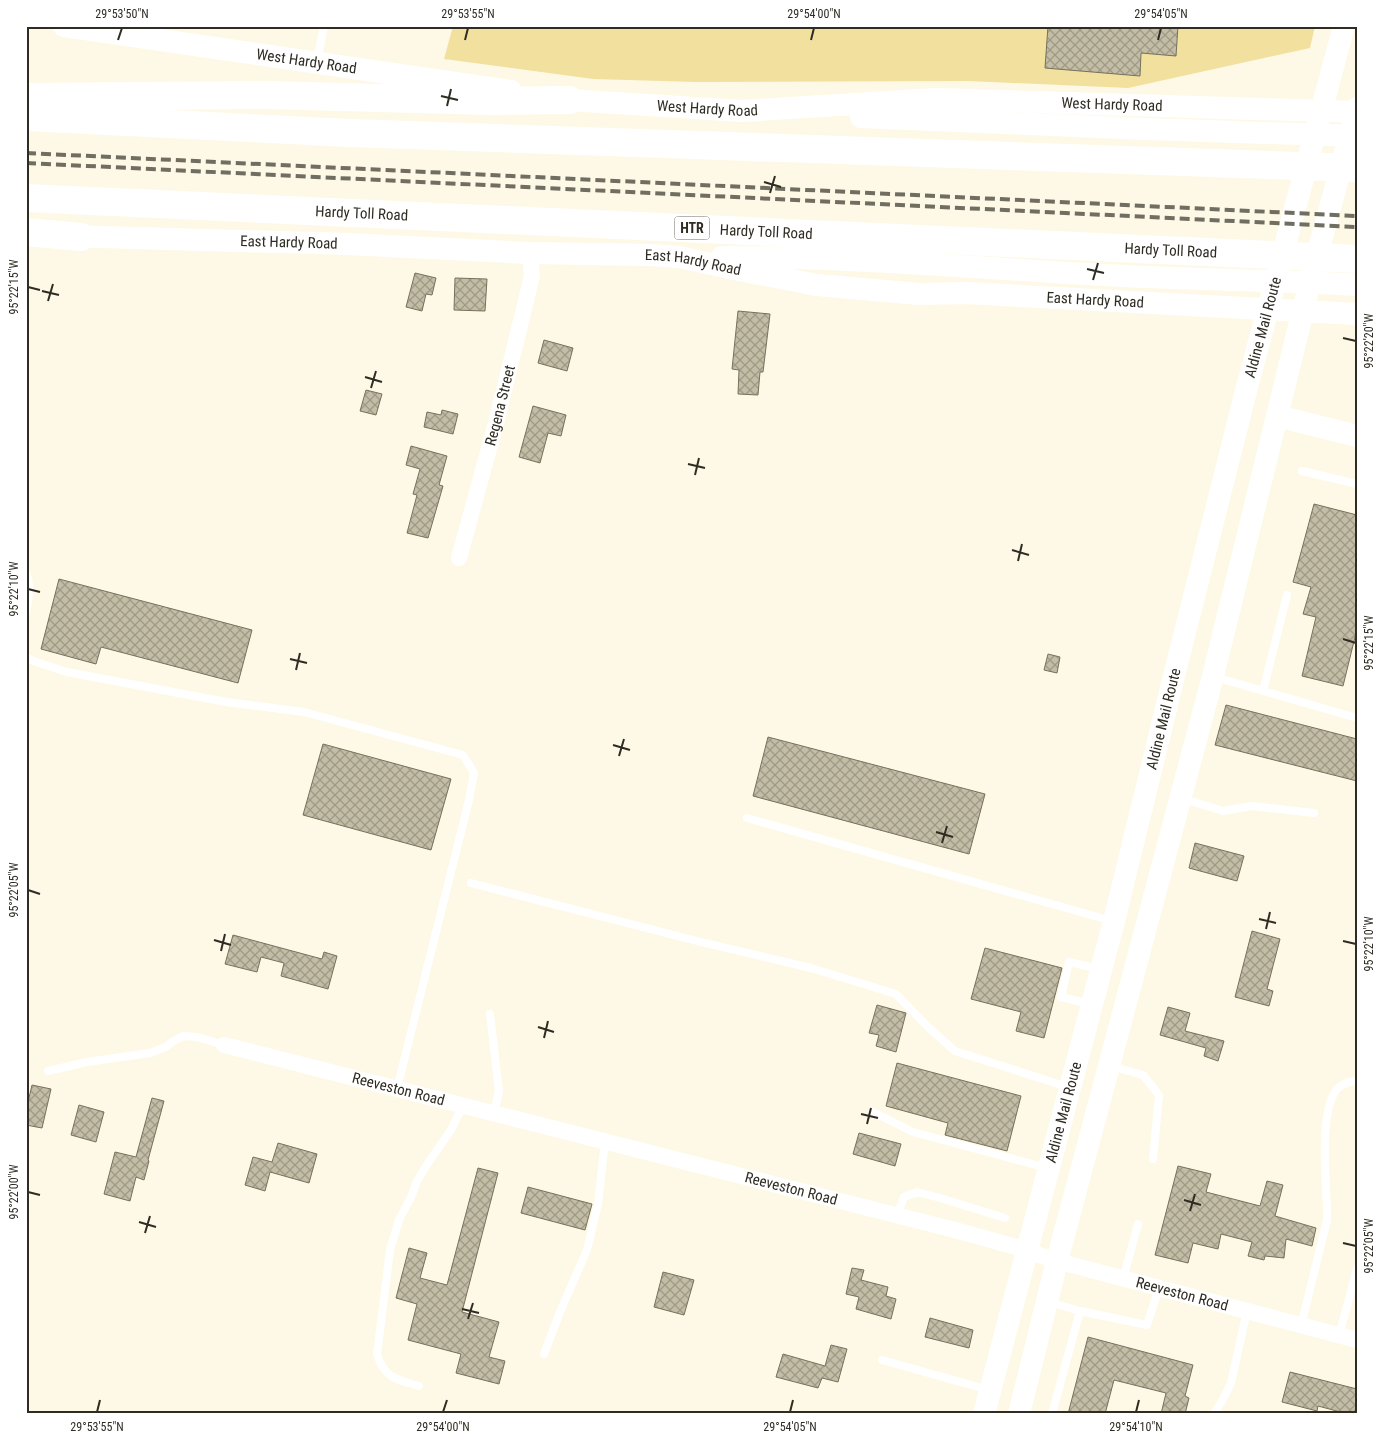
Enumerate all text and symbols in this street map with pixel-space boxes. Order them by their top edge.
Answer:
text: 29°53'50"N [95,7,149,21]
text: 29°53'55"N [441,7,495,21]
text: 29°54'00"N [787,7,841,21]
text: 29°54'05"N [1134,7,1188,21]
street label: West Hardy Road [255,45,358,77]
street label: West Hardy Road [1061,94,1163,115]
street label: West Hardy Road [656,97,759,120]
street label: Hardy Toll Road [315,202,408,225]
road number: HTR [674,217,710,240]
street label: Hardy Toll Road [719,221,813,243]
street label: East Hardy Road [240,232,338,253]
street label: Hardy Toll Road [1124,239,1218,262]
street label: East Hardy Road [645,246,743,279]
text: 95°22'15"W [7,259,21,315]
street label: Aldine Mail Route [1241,275,1285,380]
street label: East Hardy Road [1046,288,1144,312]
text: 95°22'20"W [1362,313,1376,369]
street label: Regena Street [481,363,519,448]
text: 95°22'10"W [7,561,21,617]
text: 95°22'15"W [1362,615,1376,671]
street label: Aldine Mail Route [1142,666,1185,771]
text: 95°22'05"W [7,862,21,918]
text: 95°22'10"W [1362,916,1376,972]
street label: Aldine Mail Route [1042,1060,1086,1165]
street label: Reeveston Road [350,1069,447,1110]
text: 95°22'00"W [7,1164,21,1220]
street label: Reeveston Road [743,1168,839,1209]
text: 95°22'05"W [1362,1218,1376,1274]
street label: Reeveston Road [1134,1273,1230,1315]
text: 29°53'55"N [70,1420,124,1434]
text: 29°54'00"N [416,1420,470,1434]
text: 29°54'05"N [763,1420,817,1434]
text: 29°54'10"N [1109,1420,1163,1434]

